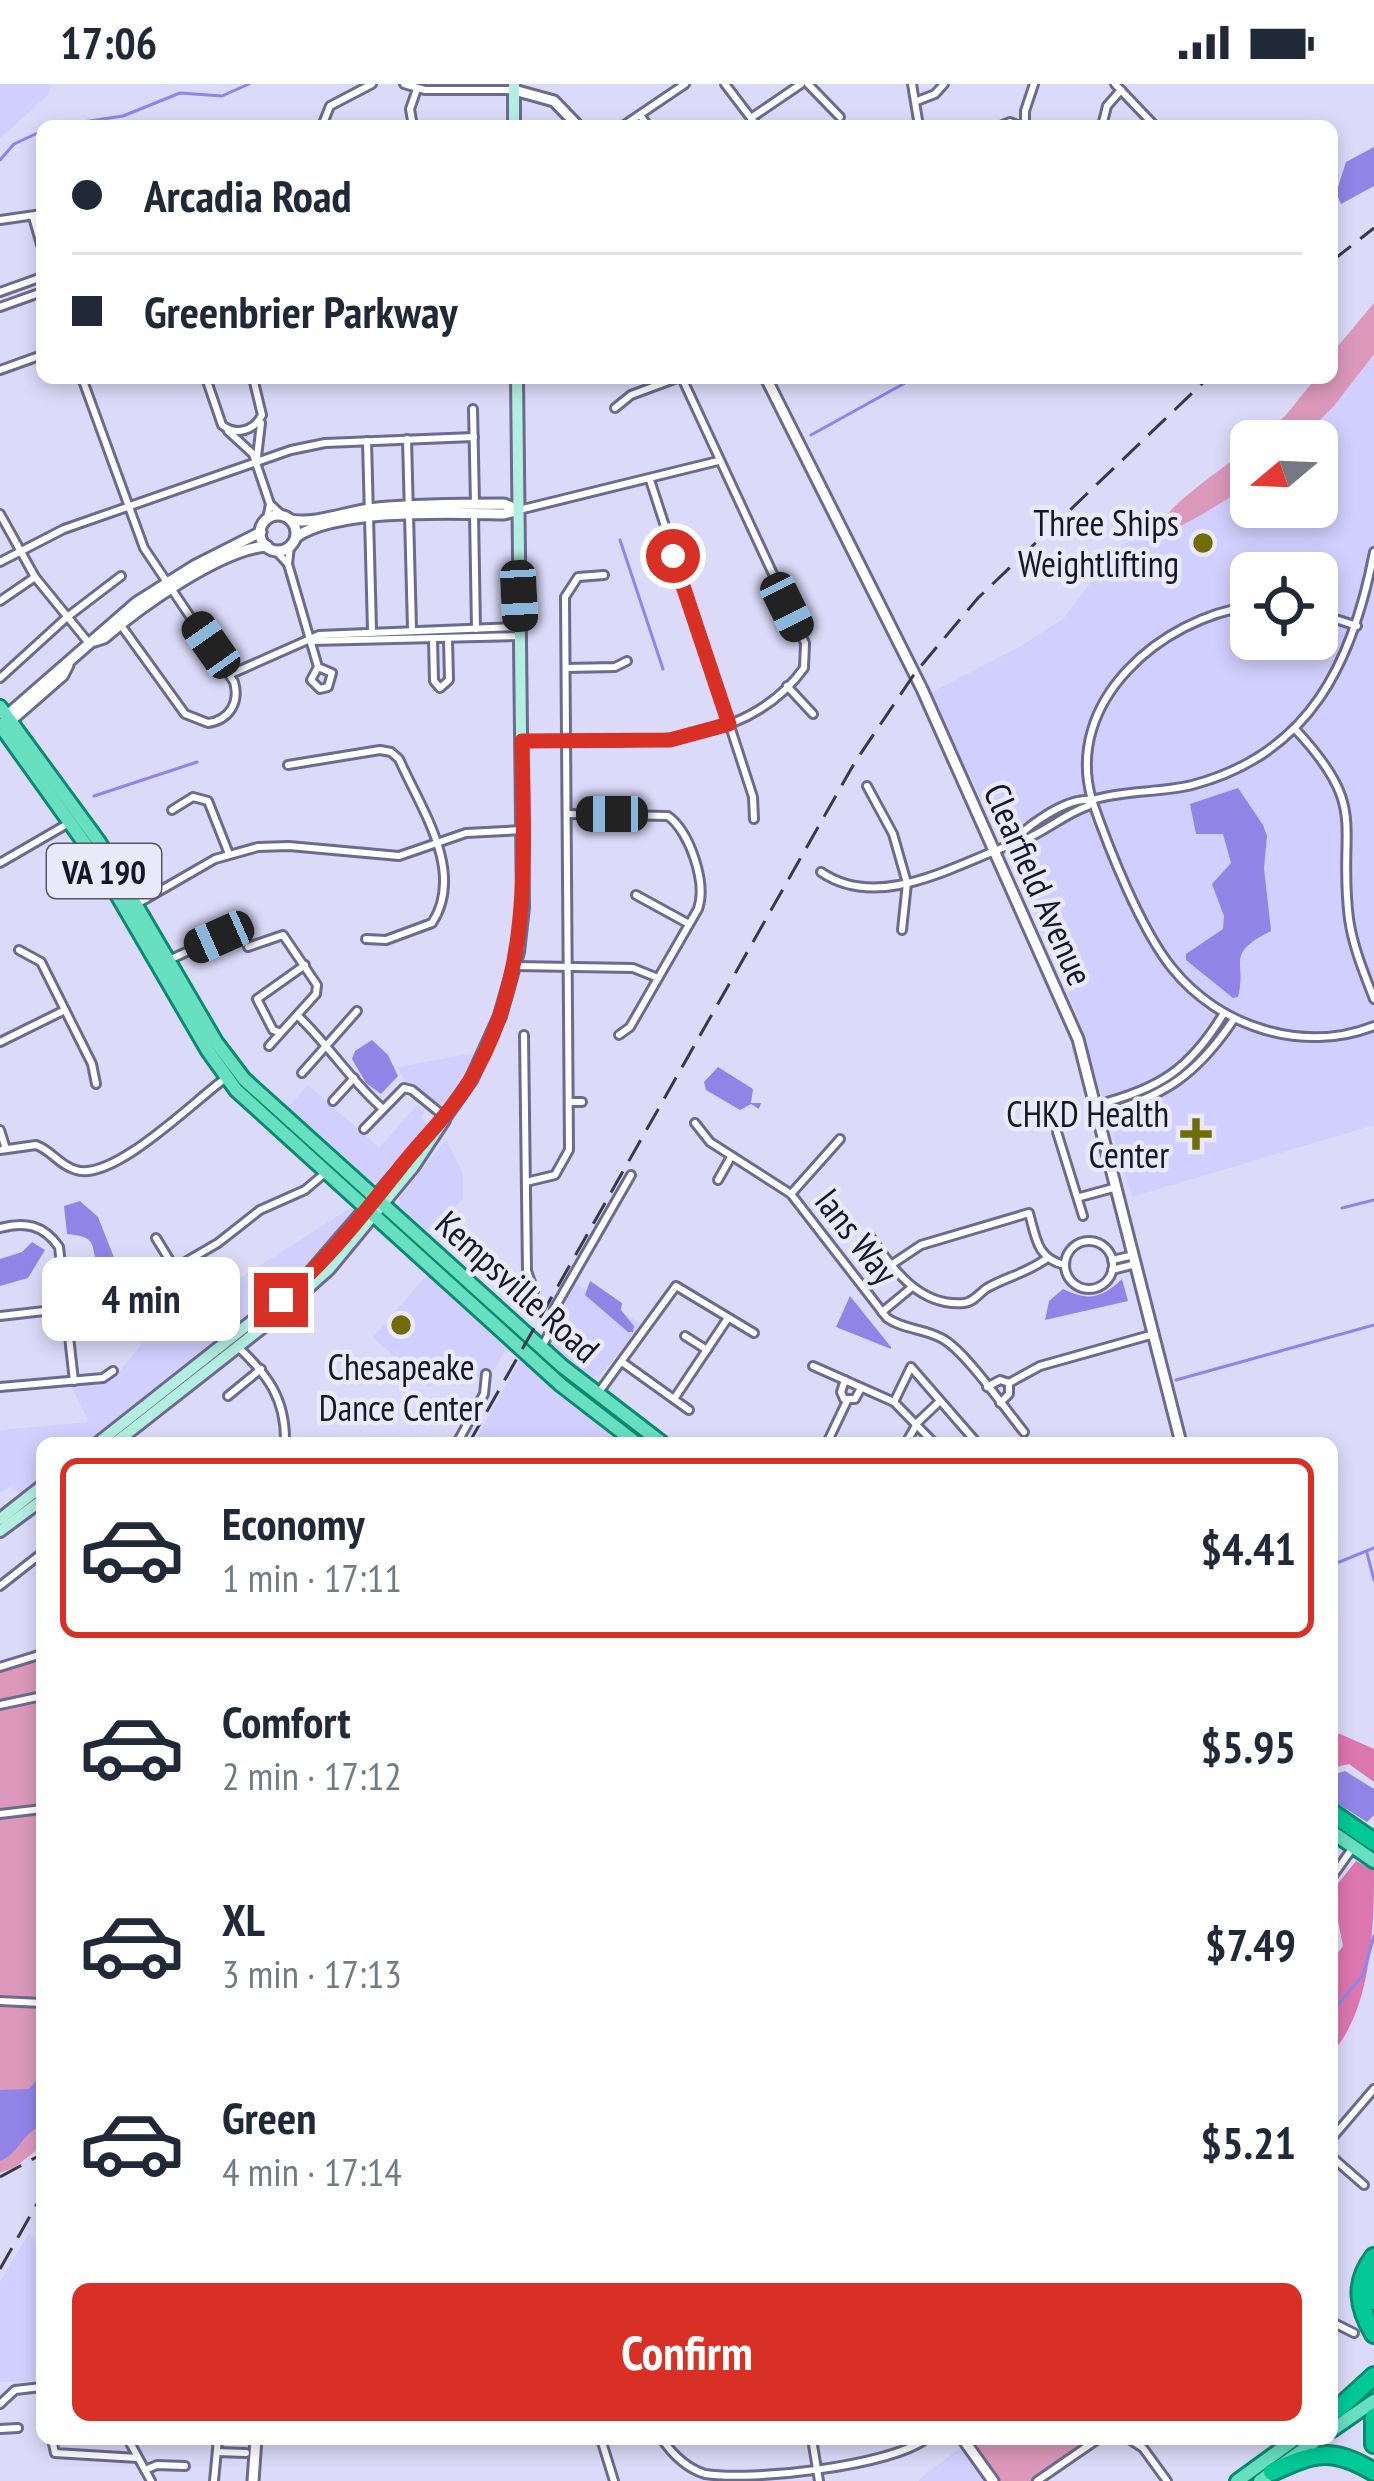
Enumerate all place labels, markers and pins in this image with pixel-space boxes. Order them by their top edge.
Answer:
place label: Three Ships Weightlifting [1018,499,1179,587]
marker: Three Ships Weightlifting [1190,530,1216,556]
place label: CHKD Health Center [1006,1090,1169,1178]
marker: CHKD Health Center [1180,1118,1212,1150]
marker: Chesapeake Dance Center [388,1312,414,1338]
place label: Chesapeake Dance Center [319,1343,483,1431]

